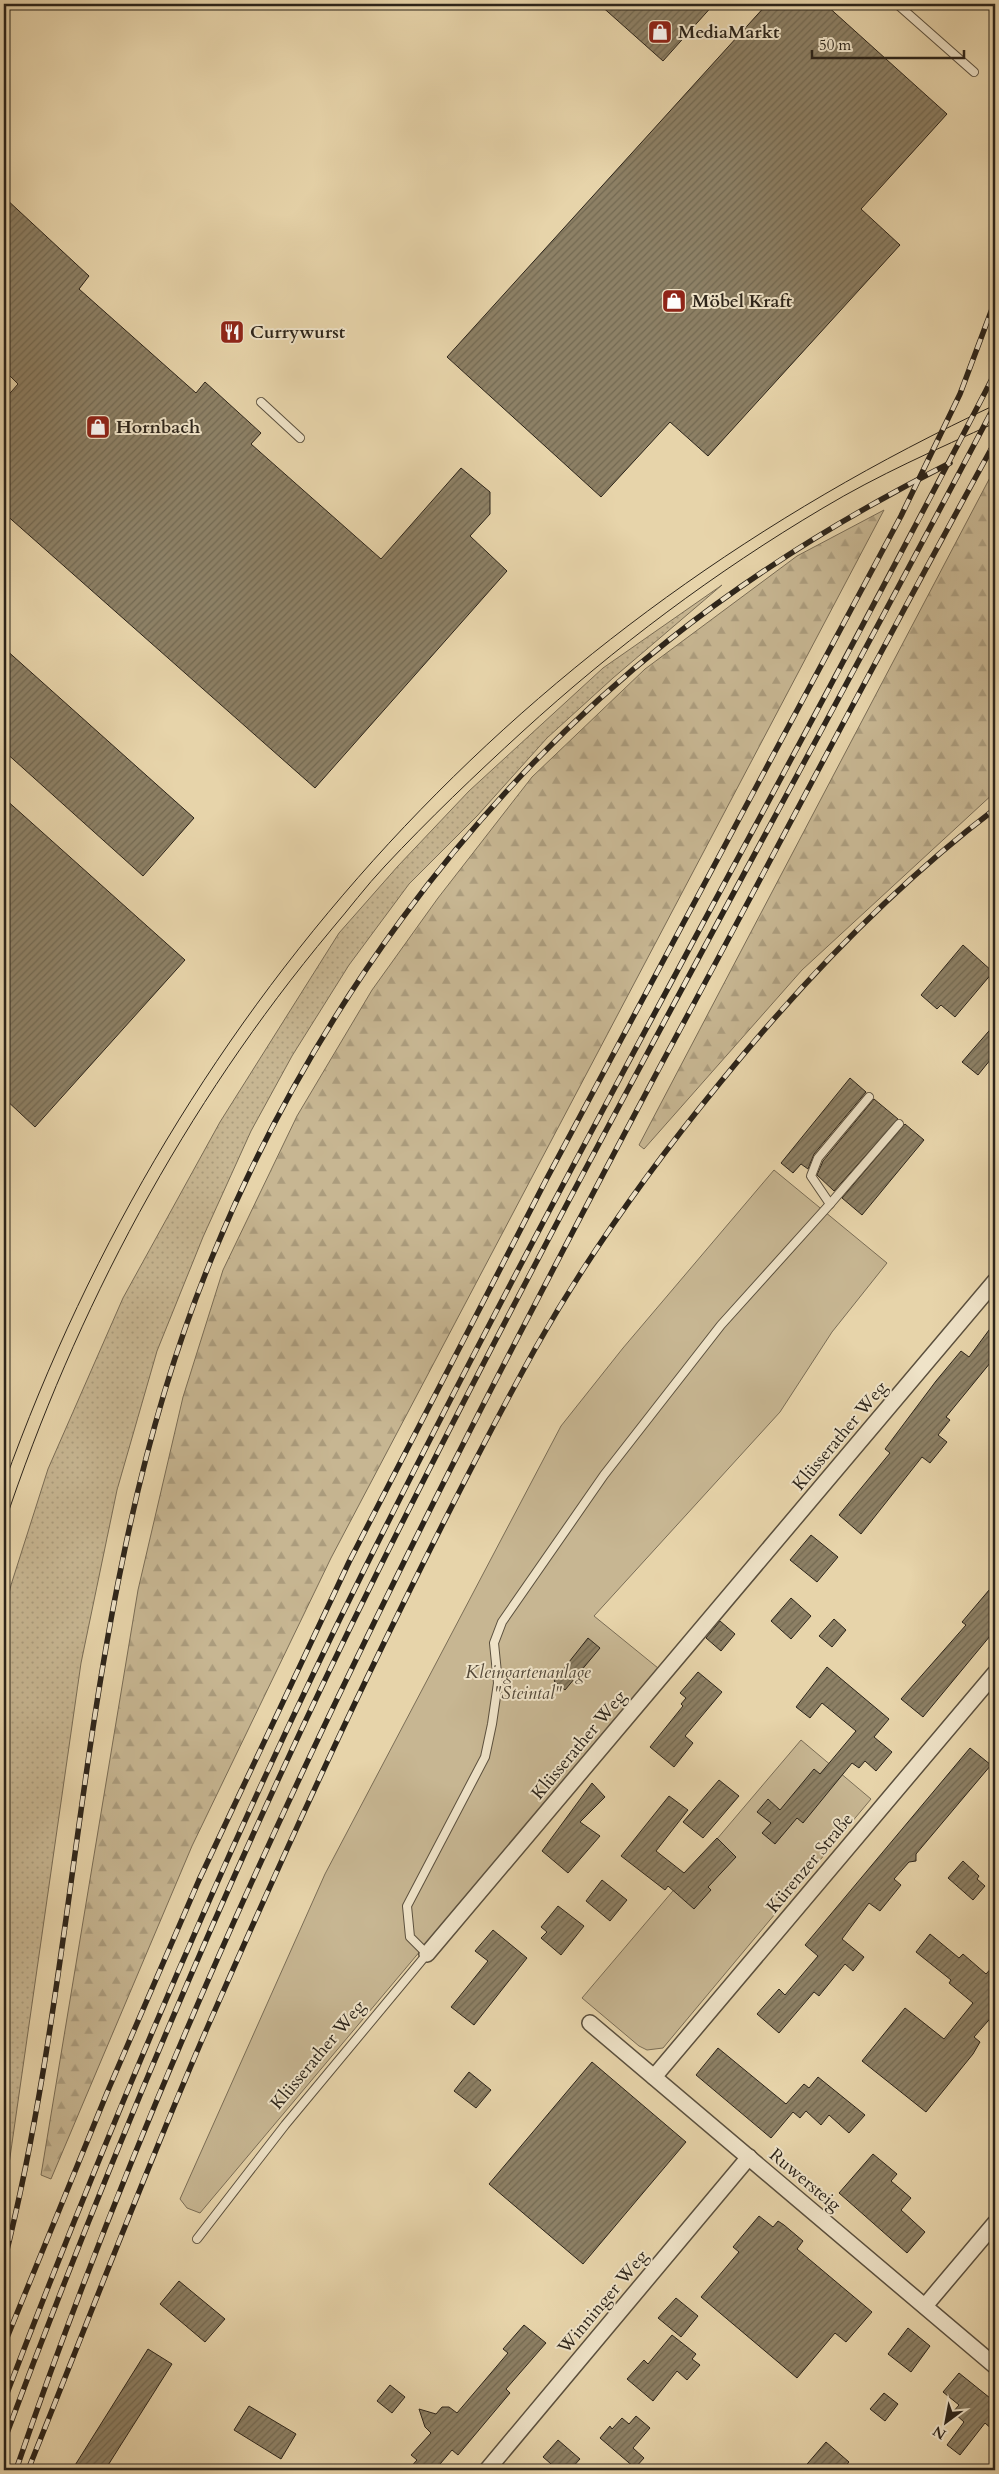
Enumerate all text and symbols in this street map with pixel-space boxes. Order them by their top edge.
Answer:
shop icon: MediaMarkt [647,19,673,45]
place label: MediaMarkt [678,20,780,45]
scale bar [812,28,964,60]
text: 50 m [819,35,851,55]
shop icon: Möbel Kraft [661,288,687,314]
place label: Möbel Kraft [692,289,793,314]
restaurant icon: Currywurst [219,319,245,345]
place label: Currywurst [250,320,346,345]
shop icon: Hornbach [85,414,111,440]
place label: Hornbach [116,415,200,440]
street label: Klüsserather Weg [787,1375,894,1496]
park label: Kleingartenanlage "Steintal" [465,1660,592,1706]
street label: Klüsserather Weg [526,1684,633,1805]
street label: Kürenzer Straße [761,1808,859,1918]
street label: Klüsserather Weg [265,1994,372,2115]
street label: Ruwersteig [764,2143,847,2218]
street label: Winninger Weg [551,2244,654,2360]
north arrow [922,2396,972,2446]
text: N [929,2421,950,2444]

